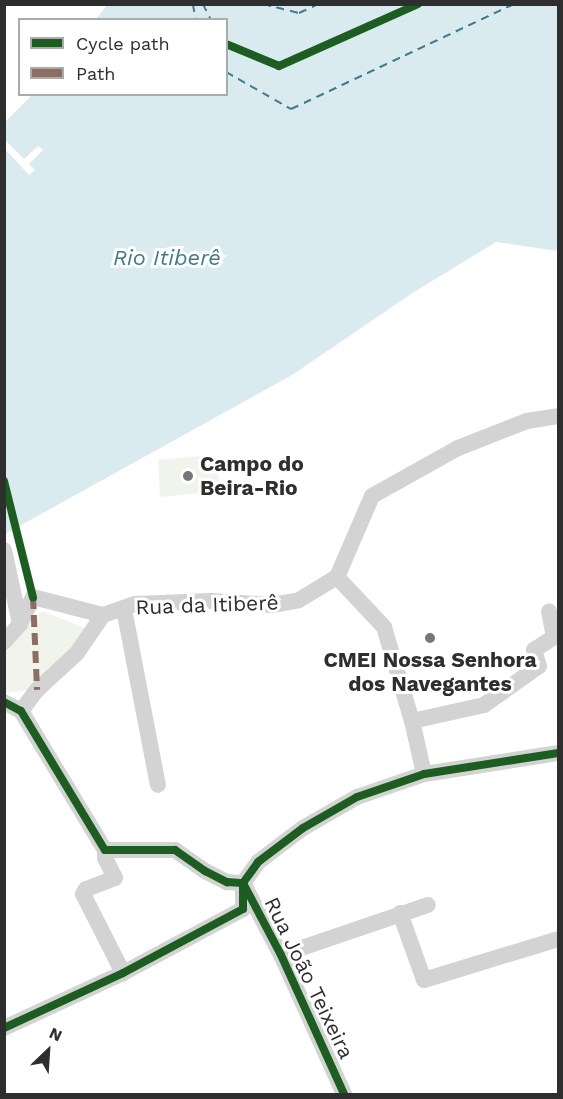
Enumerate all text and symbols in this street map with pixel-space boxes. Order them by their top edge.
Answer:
legend [18,18,228,96]
text: Cycle path [76,33,170,54]
text: Path [76,63,116,84]
water label: Rio Itiberê [113,245,221,271]
place label: Campo do Beira-Rio [200,451,304,501]
marker: Campo do Beira-Rio [181,469,195,483]
street label: Rua da Itiberê [135,590,279,620]
marker: CMEI Nossa Senhora dos Navegantes [423,631,437,645]
place label: CMEI Nossa Senhora dos Navegantes [323,647,537,697]
street label: Rua João Teixeira [259,892,359,1064]
north arrow [18,1021,78,1081]
text: N [46,1023,65,1045]

